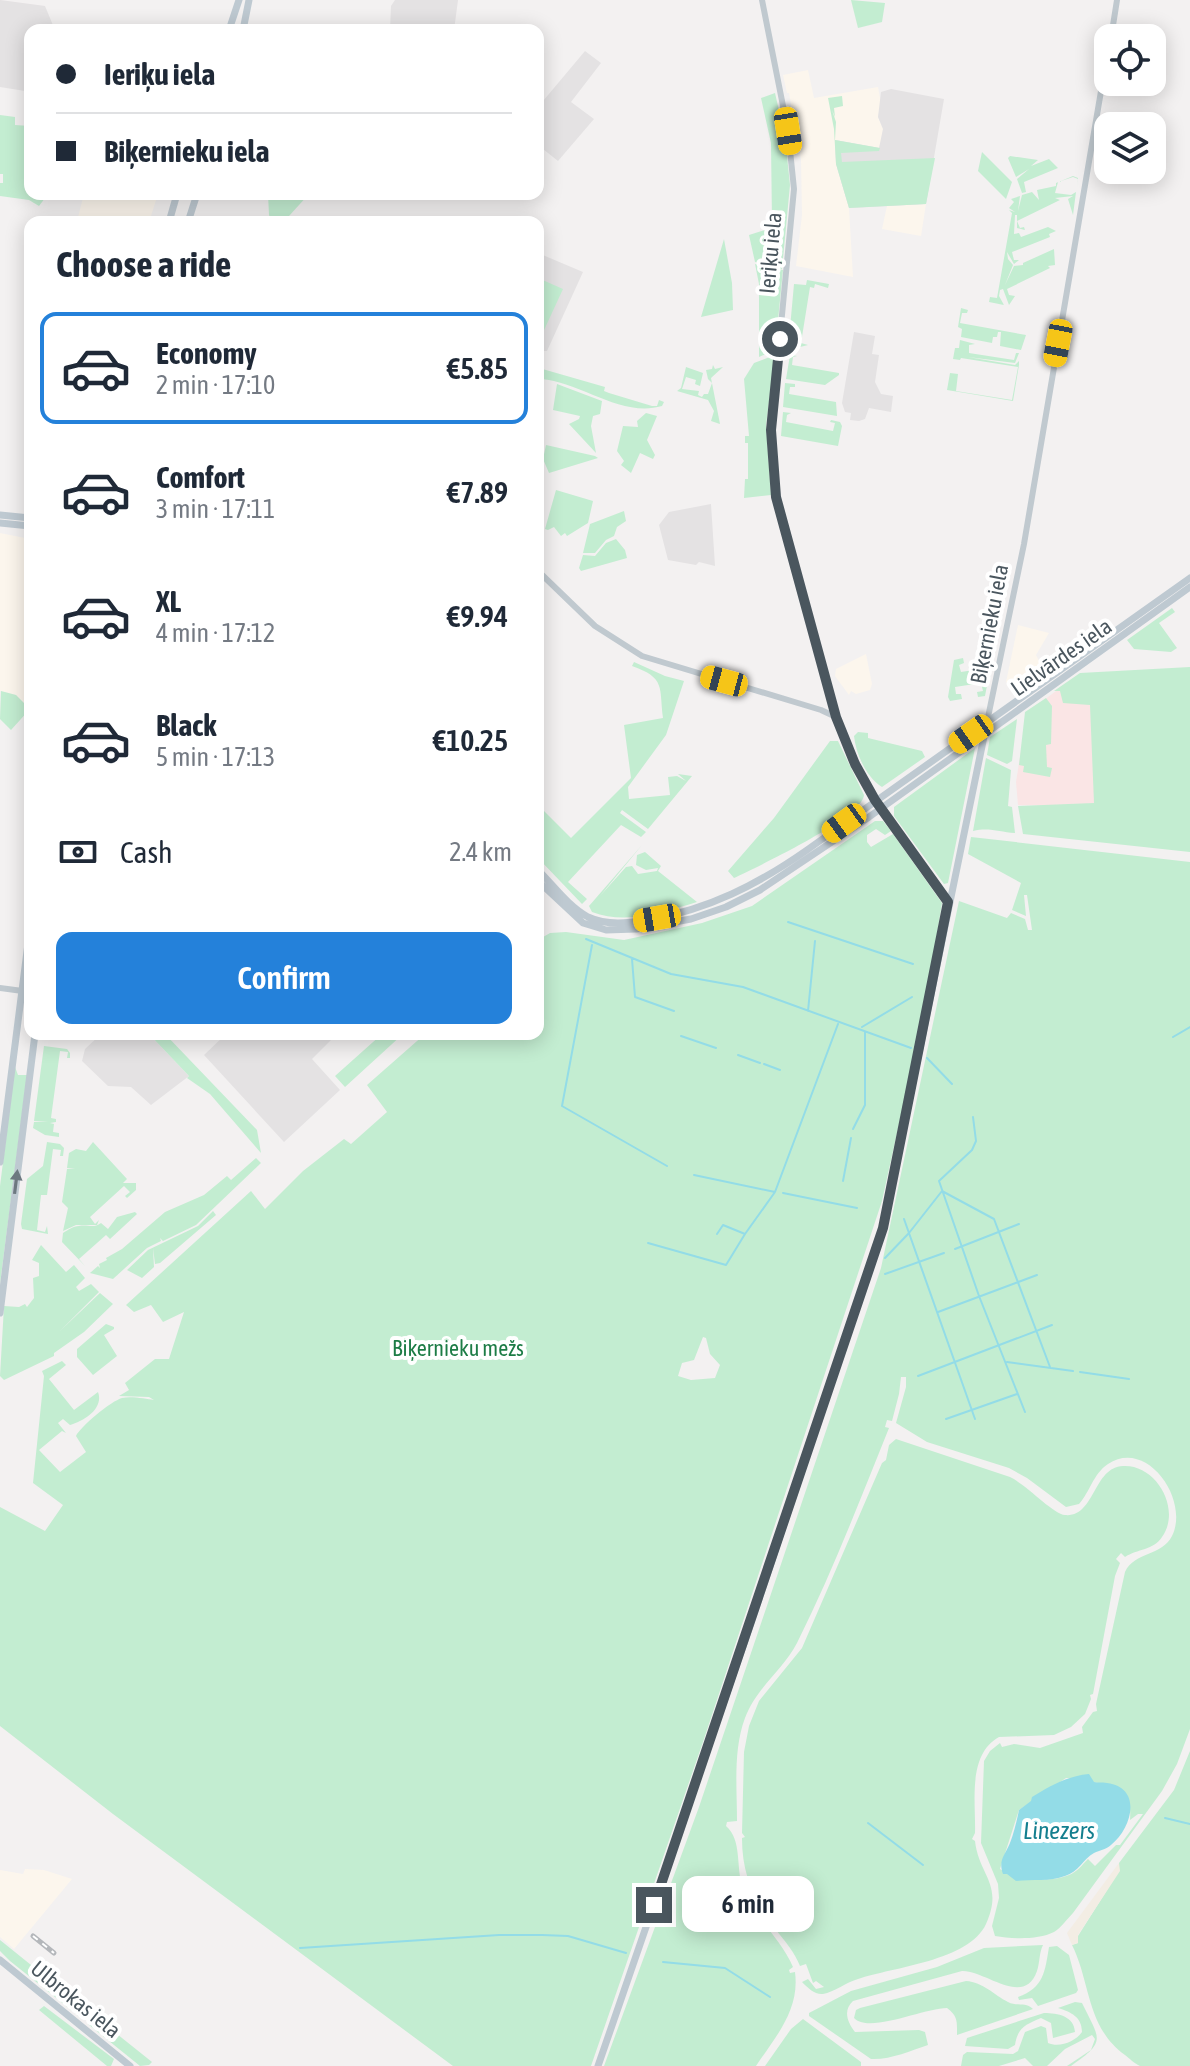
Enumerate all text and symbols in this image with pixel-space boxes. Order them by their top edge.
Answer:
map controls [1094,24,1166,184]
button: locate [1094,24,1166,96]
text: Ieriķu iela [104,57,215,91]
car [772,105,804,157]
button: layers [1094,112,1166,184]
text: Biķernieku iela [104,134,269,168]
street label: Ieriķu iela [753,211,787,295]
text: Choose a ride [56,243,231,285]
car [1042,317,1074,369]
route start [762,321,798,357]
icon: car [60,332,132,404]
text: Economy [156,336,257,370]
text: €5.85 [447,351,508,385]
text: 2 min · 17:10 [156,370,275,400]
icon: car [60,456,132,528]
text: Comfort [156,460,245,494]
text: €7.89 [447,475,508,509]
text: 3 min · 17:11 [156,494,275,524]
street label: Biķernieku iela [965,562,1013,686]
icon: car [60,580,132,652]
text: XL [156,584,181,618]
text: €9.94 [447,599,508,633]
street label: Lielvārdes iela [1006,613,1116,701]
text: 4 min · 17:12 [156,618,275,648]
car [698,663,750,699]
icon: car [60,704,132,776]
text: Black [156,708,216,742]
car [944,710,998,758]
text: €10.25 [433,723,508,757]
text: 5 min · 17:13 [156,742,275,772]
car [818,799,870,847]
icon: cash [56,830,100,874]
text: Cash [120,835,173,869]
text: 2.4 km [449,837,512,867]
car [631,902,683,934]
button: Confirm [56,932,512,1024]
one-way arrow [10,1169,23,1194]
park label: Biķernieku mežs [392,1335,524,1361]
water label: Linezers [1023,1817,1095,1844]
callout: 6 min [682,1877,814,1933]
route end [636,1887,672,1923]
text: 6 min [721,1889,775,1919]
street label: Ulbrokas iela [26,1955,126,2043]

